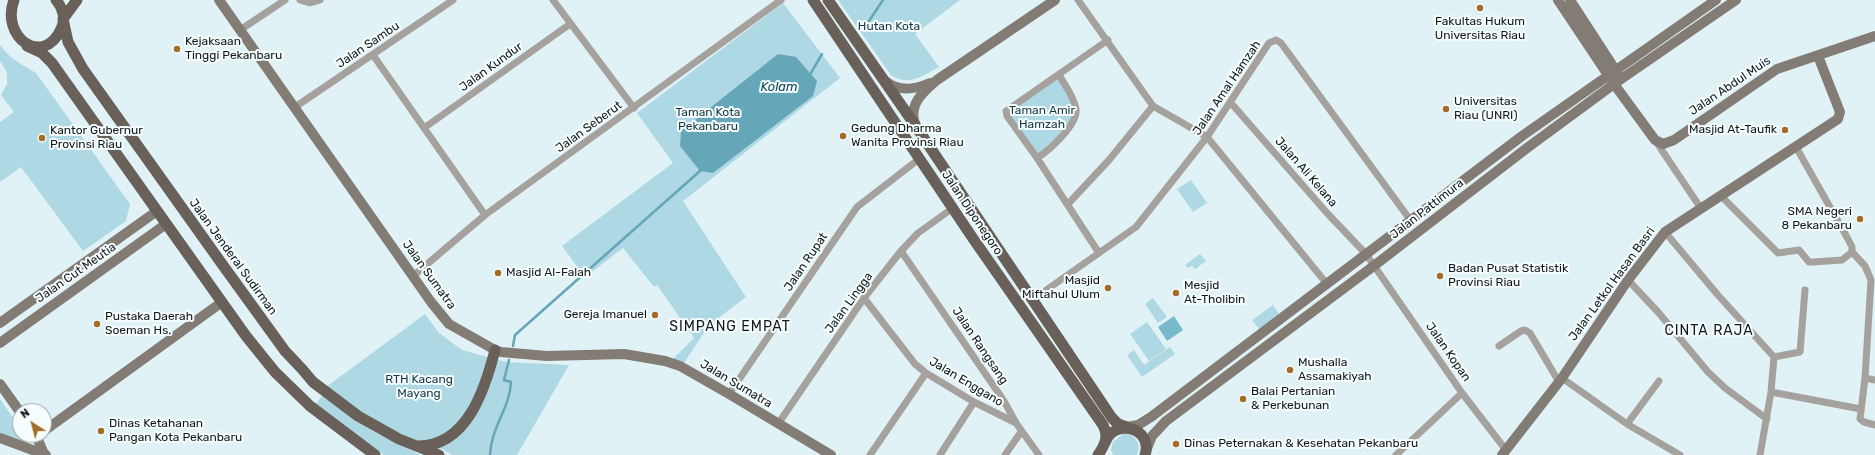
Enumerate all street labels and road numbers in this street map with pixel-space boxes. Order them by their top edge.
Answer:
street label: Jalan Sambu [334,19,402,71]
street label: Jalan Amal Hamzah [1190,38,1264,138]
street label: Jalan Kundur [457,39,525,95]
street label: Jalan Abdul Muis [1687,53,1773,119]
street label: Jalan Seberut [553,98,625,156]
street label: Jalan Ali Kelana [1272,134,1340,210]
street label: Jalan Diponegoro [938,168,1006,258]
street label: Jalan Pattimura [1387,176,1467,242]
street label: Jalan Jenderal Sudirman [186,196,280,318]
street label: Jalan Letkol Hasan Basri [1566,224,1658,344]
street label: Jalan Rupat [781,230,831,294]
street label: Jalan Sumatra [399,238,459,312]
street label: Jalan Cut Meutia [33,240,119,306]
street label: Jalan Lingga [822,270,876,336]
street label: Jalan Rangsang [949,305,1011,387]
street label: Jalan Kopan [1422,320,1474,384]
street label: Jalan Enggano [926,354,1006,410]
street label: Jalan Sumatra [697,357,775,411]

